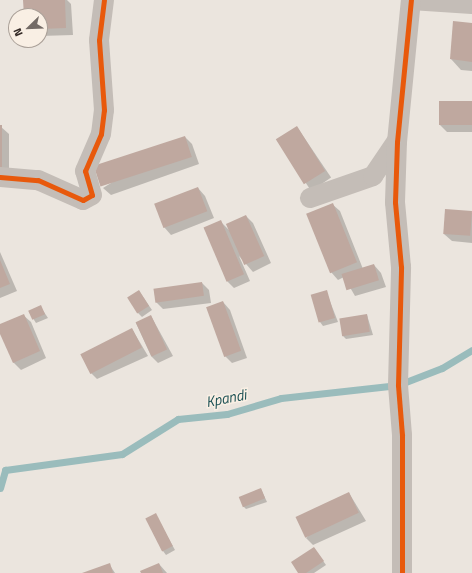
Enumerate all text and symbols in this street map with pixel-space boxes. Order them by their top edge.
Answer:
north arrow [8,8,48,48]
text: N [9,26,27,39]
water label: Kpandi [204,385,248,411]

